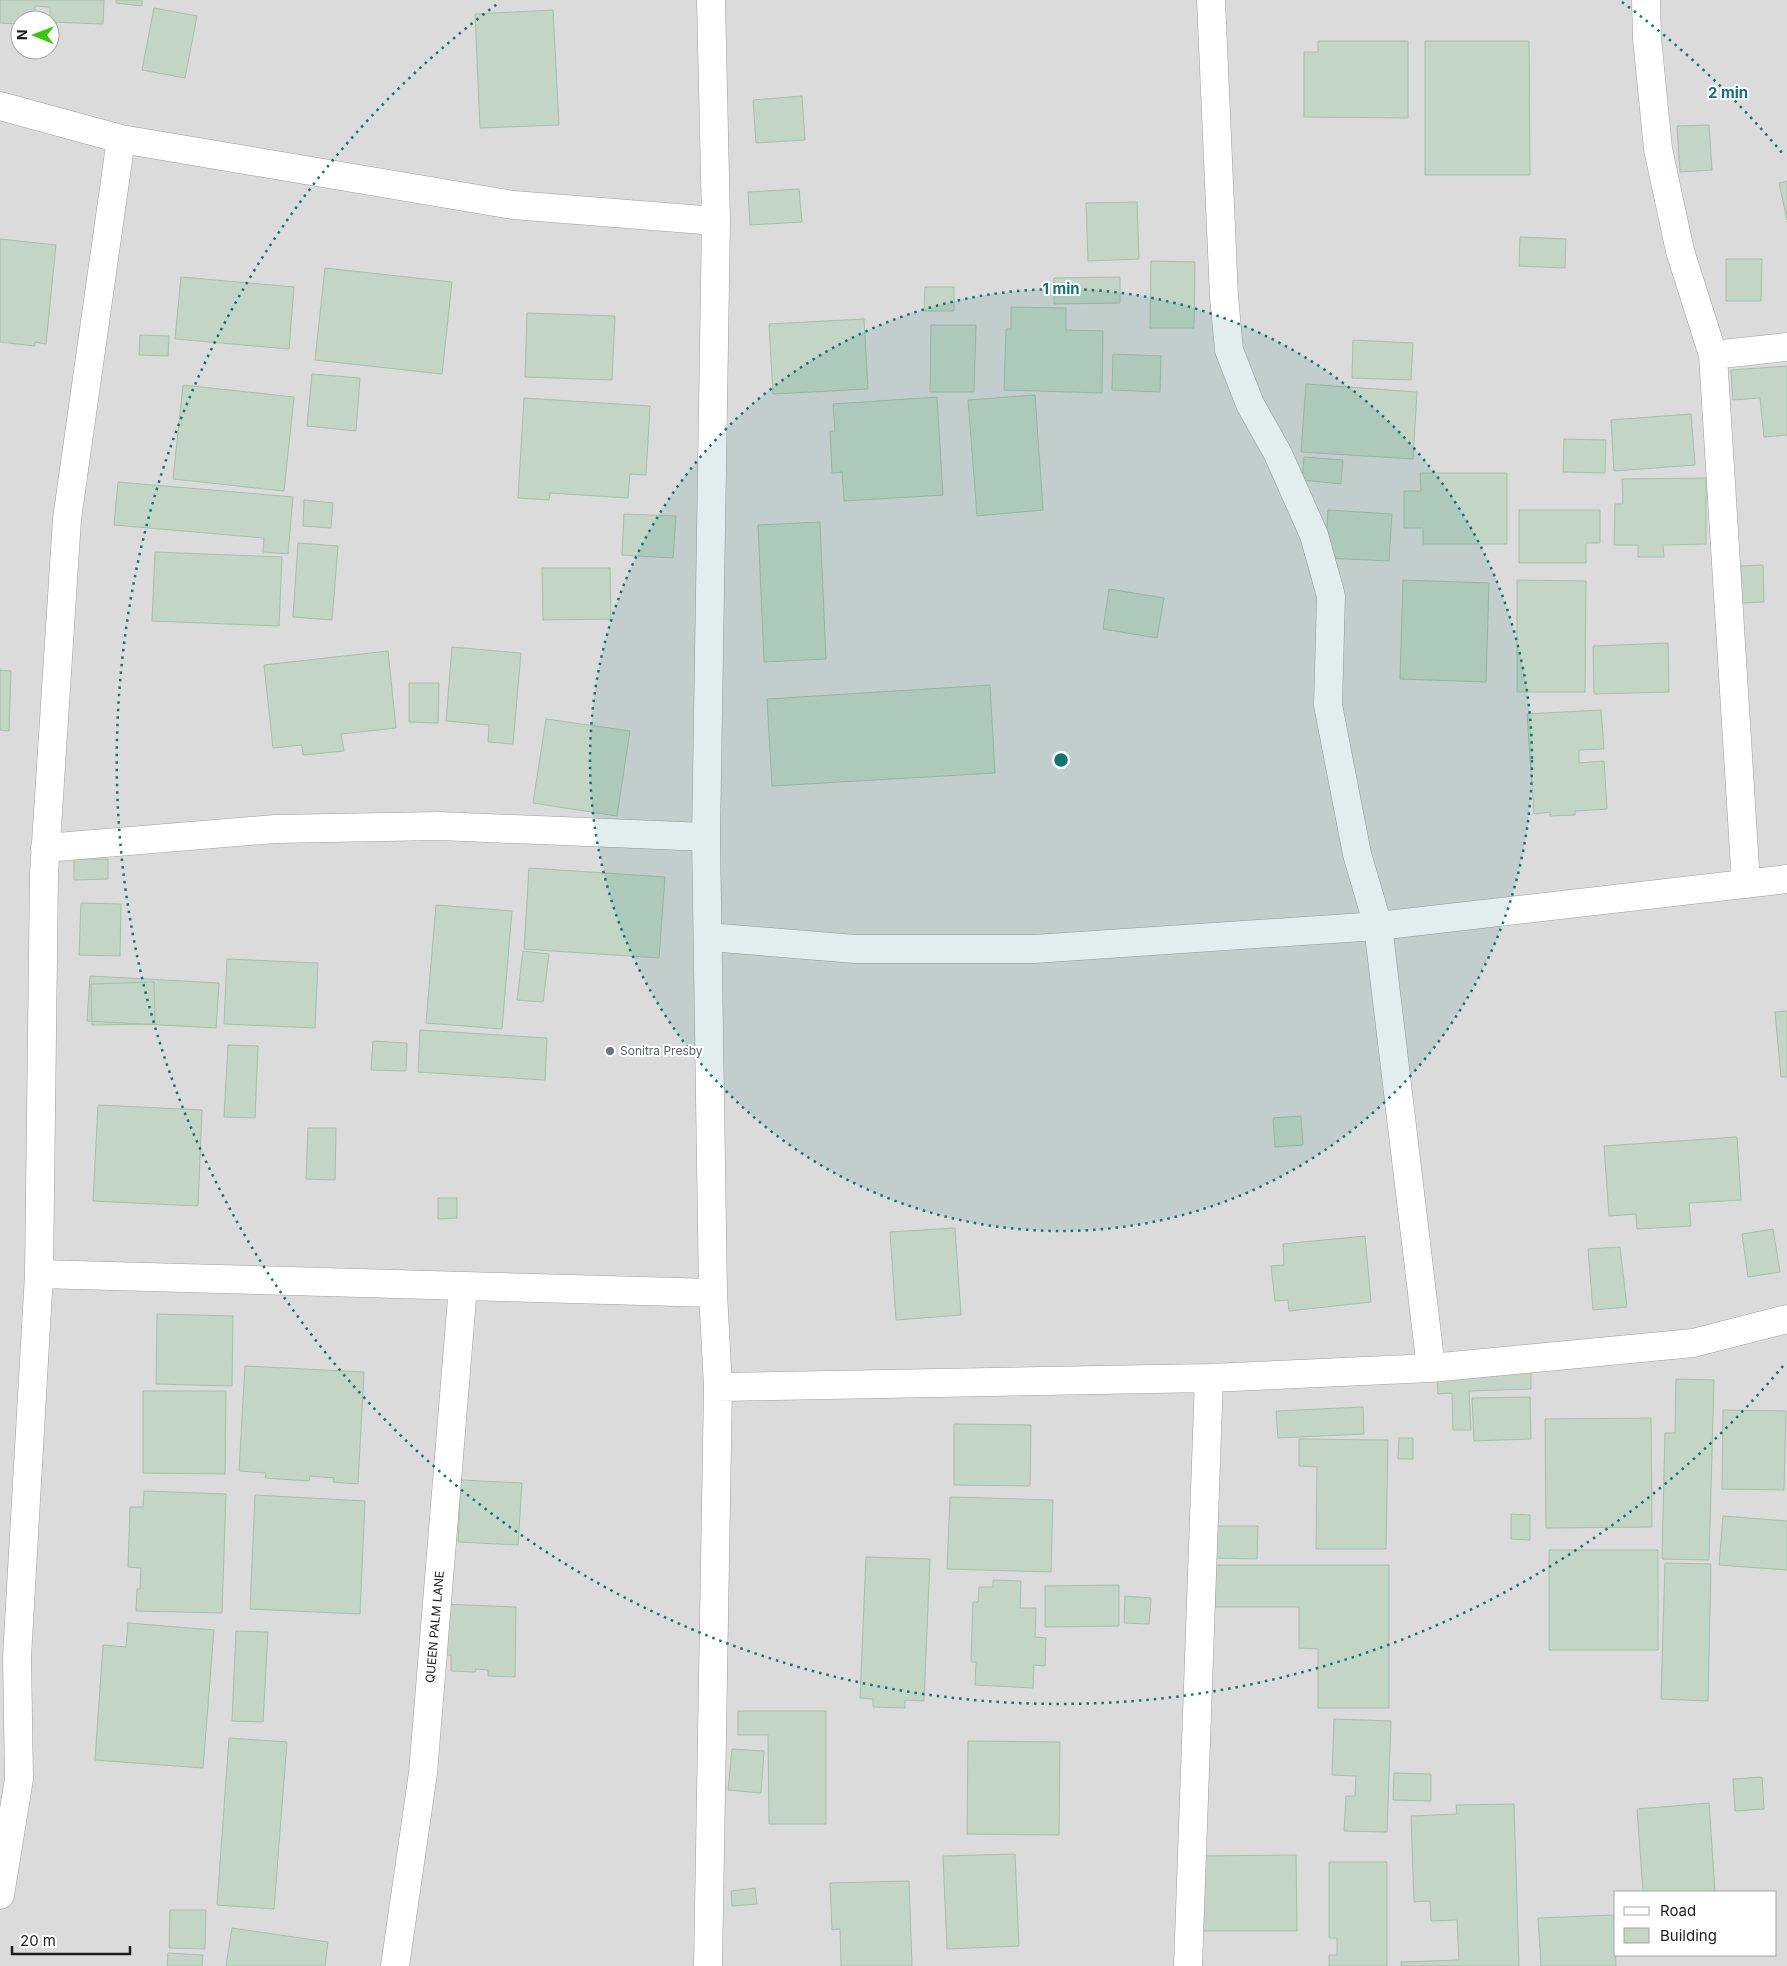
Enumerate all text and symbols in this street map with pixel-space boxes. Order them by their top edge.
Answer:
north arrow [10,10,60,60]
text: N [13,29,30,40]
text: 2 min [1708,83,1748,102]
text: 1 min [1042,279,1080,298]
centre of rings [1052,751,1070,769]
place label: Sonitra Presby [620,1043,703,1058]
marker: Sonitra Presby [604,1045,616,1057]
street label: QUEEN PALM LANE [422,1570,447,1684]
legend [1614,1891,1777,1956]
text: Road [1660,1901,1696,1920]
scale bar [12,1924,130,1956]
text: Building [1660,1926,1717,1945]
text: 20 m [20,1931,56,1950]

